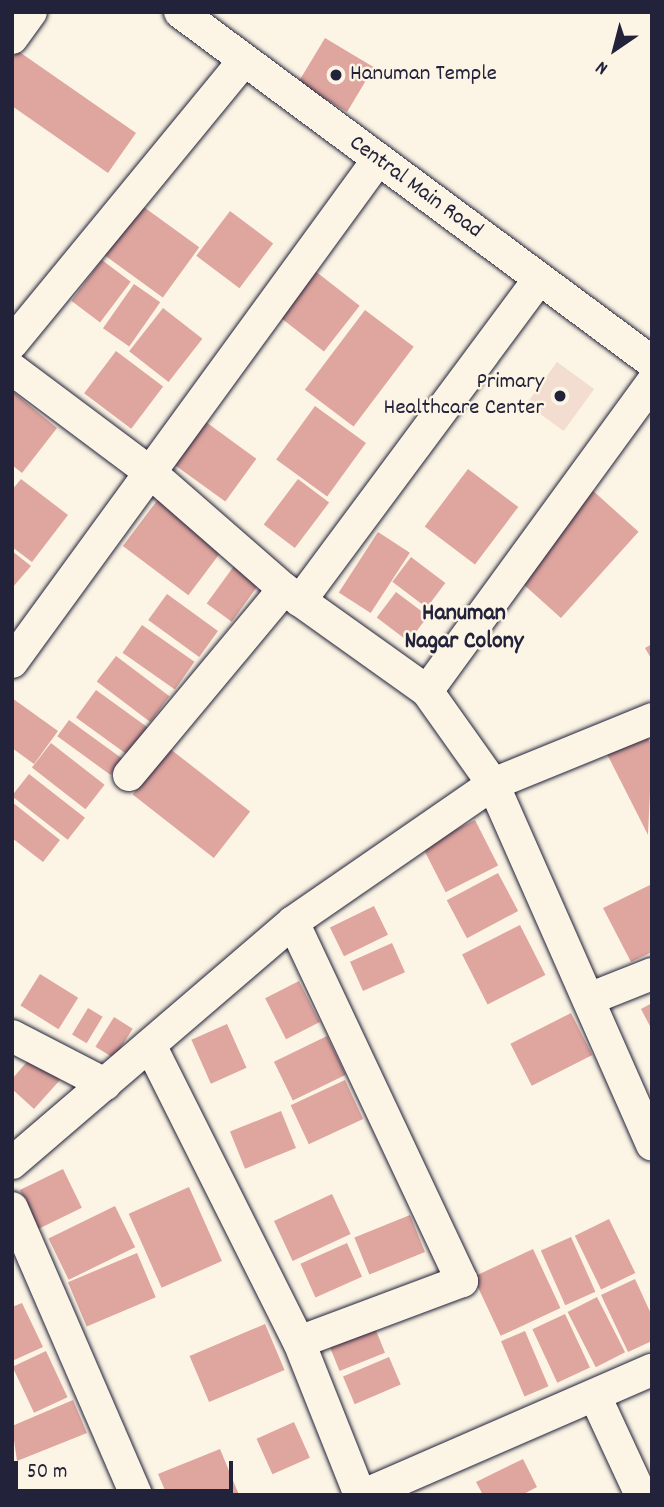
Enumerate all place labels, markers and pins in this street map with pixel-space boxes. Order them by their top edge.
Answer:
place label: Hanuman Temple [350,61,497,89]
marker: Hanuman Temple [328,67,344,83]
place label: Primary Healthcare Center [384,369,544,423]
marker: Primary Healthcare Center [550,386,570,406]

